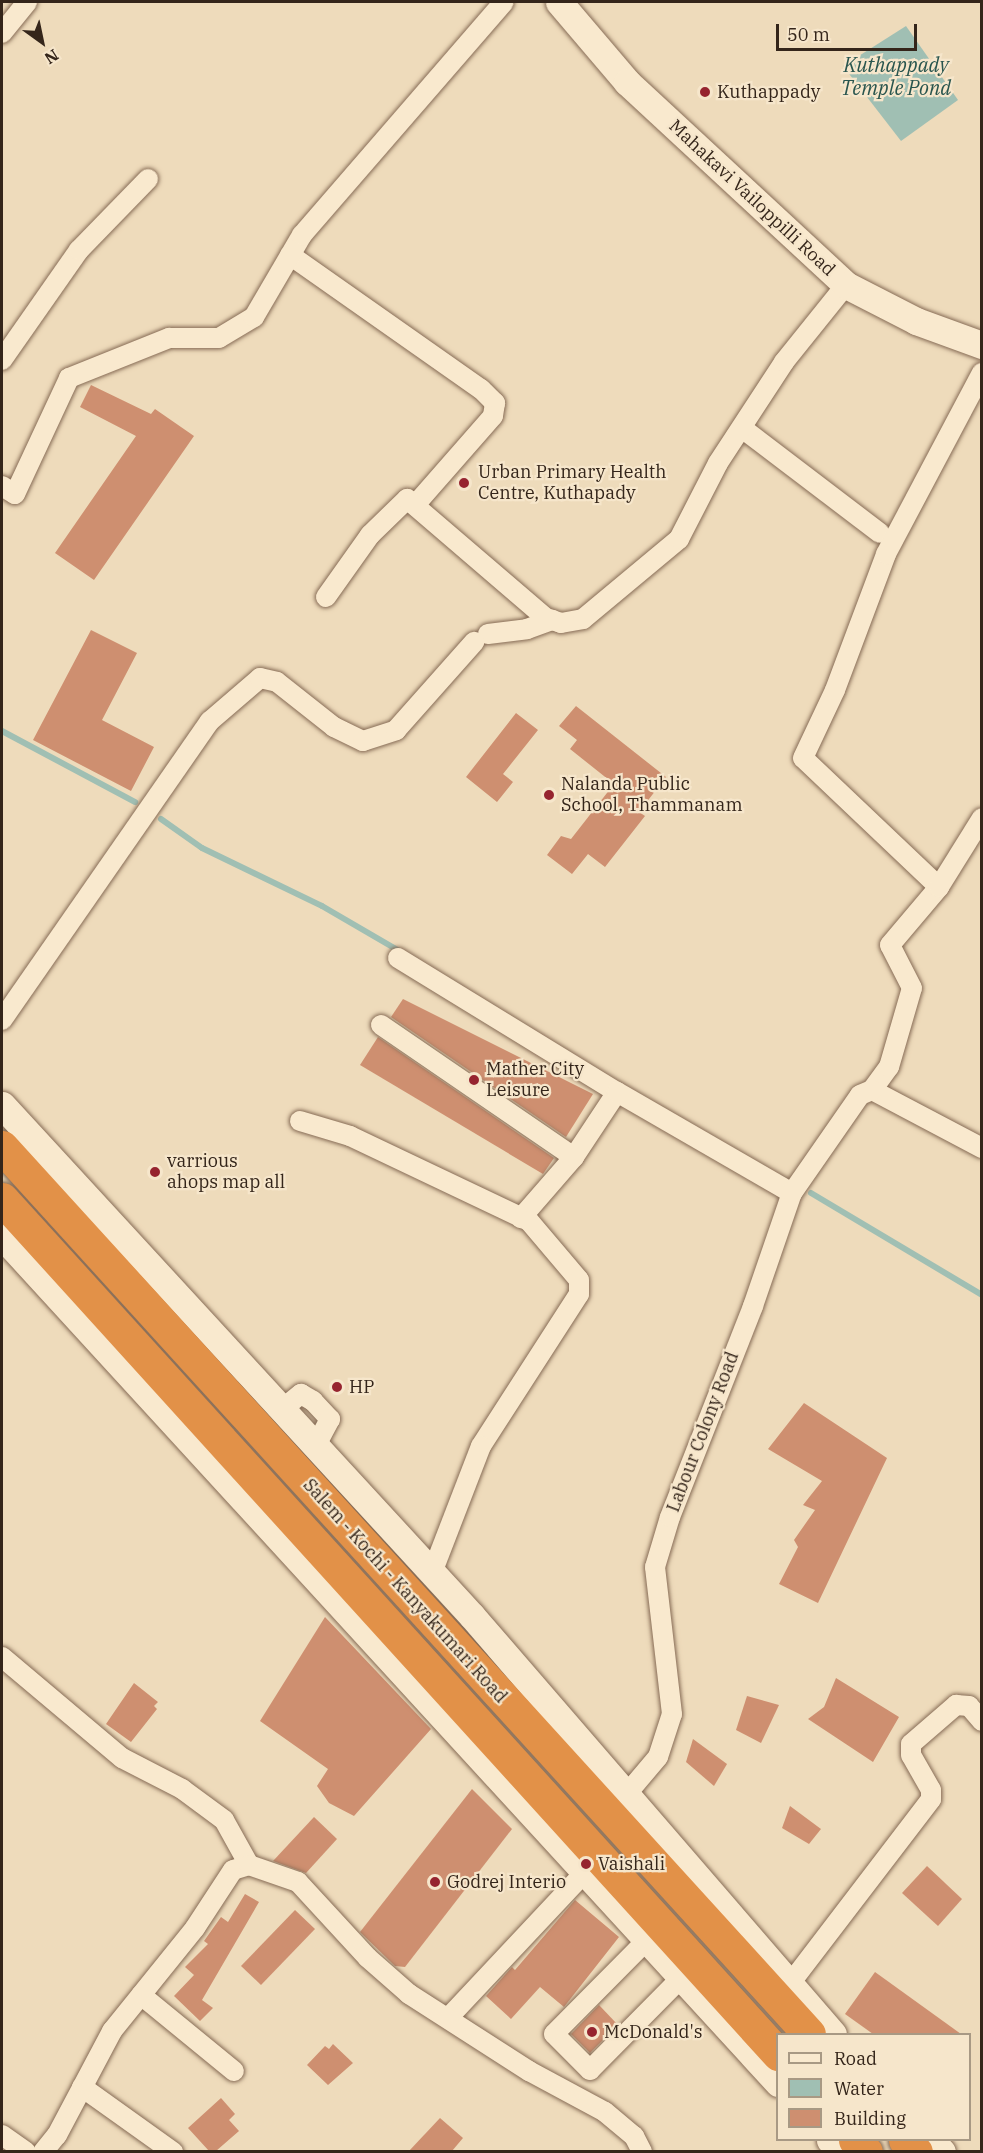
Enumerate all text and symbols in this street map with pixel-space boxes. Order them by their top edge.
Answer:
north arrow [12,12,72,72]
scale bar [779,12,920,50]
text: 50 m [787,23,830,46]
text: N [41,45,63,69]
water label: Kuthappady Temple Pond [841,52,951,99]
place label: Kuthappady [717,81,820,103]
marker: Kuthappady [698,85,712,99]
street label: Mahakavi Vailoppilli Road [664,115,840,281]
place label: Urban Primary Health Centre, Kuthapady [478,462,666,504]
marker: Urban Primary Health Centre, Kuthapady [455,474,473,492]
place label: Nalanda Public School, Thammanam [561,774,743,816]
marker: Nalanda Public School, Thammanam [542,788,556,802]
place label: Mather City Leisure [486,1059,584,1102]
marker: Mather City Leisure [467,1073,481,1087]
place label: varrious ahops map all [167,1151,285,1194]
marker: varrious ahops map all [148,1165,162,1179]
street label: Labour Colony Road [662,1349,744,1515]
place label: HP [349,1376,374,1398]
marker: HP [330,1380,344,1394]
street label: Salem - Kochi - Kanyakumari Road [299,1474,511,1708]
place label: Vaishali [598,1853,665,1875]
marker: Vaishali [579,1857,593,1871]
place label: Godrej Interio [447,1871,566,1893]
marker: Godrej Interio [428,1875,442,1889]
place label: McDonald's [604,2021,703,2043]
marker: McDonald's [585,2025,599,2039]
legend [776,2033,971,2141]
text: Road [834,2047,877,2070]
text: Water [834,2077,884,2100]
text: Building [834,2107,906,2130]

